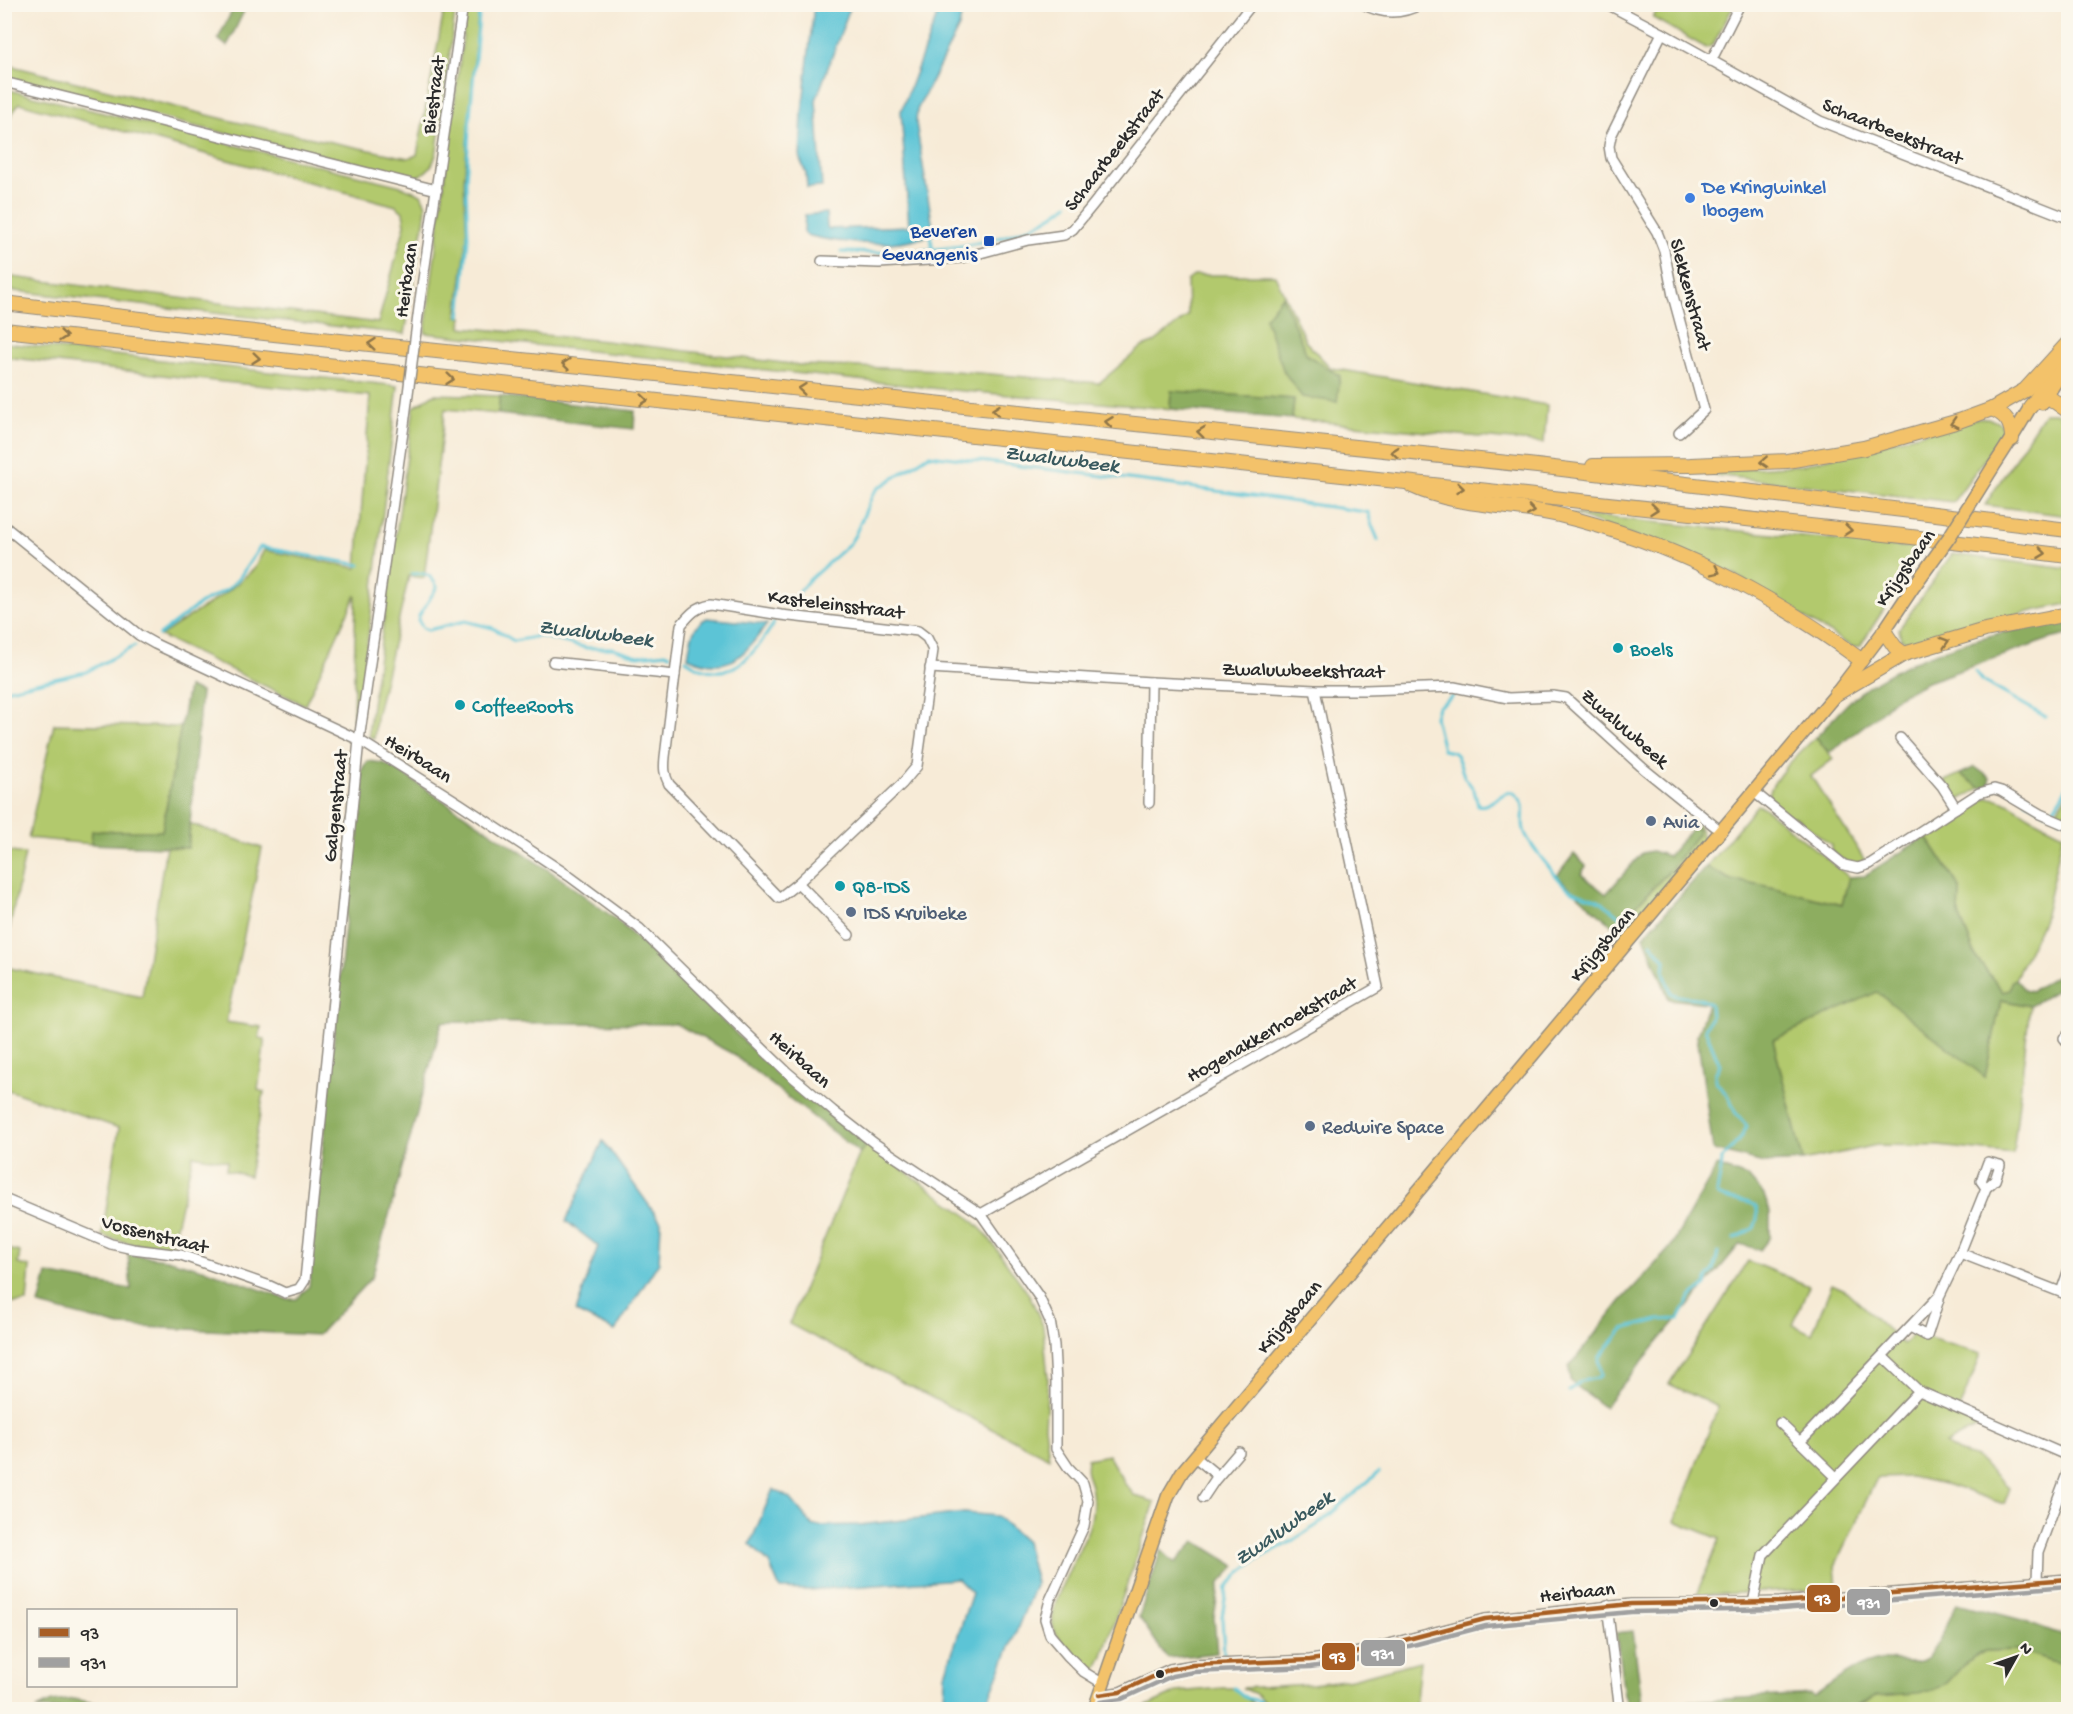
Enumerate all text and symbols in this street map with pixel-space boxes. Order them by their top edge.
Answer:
street label: Biestraat [419,54,453,137]
street label: Schaarbeekstraat [1061,84,1172,217]
street label: Schaarbeekstraat [1818,95,1967,173]
place label: De Kringwinkel Ibogem [1700,178,1826,224]
marker: De Kringwinkel Ibogem [1683,191,1697,205]
place label: Beveren Gevangenis [882,222,978,268]
marker: Beveren Gevangenis [982,234,996,248]
street label: Slekkenstraat [1663,237,1715,355]
street label: Heirbaan [392,241,425,319]
one-way arrow [58,330,67,342]
one-way arrow [367,338,377,351]
one-way arrow [252,351,261,364]
one-way arrow [561,359,571,371]
one-way arrow [446,372,455,385]
one-way arrow [797,383,806,396]
one-way arrow [640,393,649,406]
one-way arrow [991,404,1000,416]
one-way arrow [1104,416,1113,429]
one-way arrow [1949,416,1960,428]
one-way arrow [1197,426,1206,439]
water label: Zwaluwbeek [1003,442,1122,481]
one-way arrow [1390,446,1400,459]
one-way arrow [1759,455,1768,468]
one-way arrow [1456,481,1465,493]
one-way arrow [1649,502,1659,515]
one-way arrow [1527,504,1536,516]
one-way arrow [1843,523,1852,536]
street label: Krijgsbaan [1872,525,1942,612]
one-way arrow [2037,546,2046,559]
one-way arrow [1710,563,1721,575]
street label: Kasteleinsstraat [766,587,907,626]
water label: Zwaluwbeek [537,616,656,655]
one-way arrow [1939,637,1949,649]
place label: Boels [1629,640,1673,663]
marker: Boels [1611,641,1625,655]
street label: Zwaluwbeekstraat [1222,660,1386,685]
street label: Zwaluwbeek [1575,685,1674,775]
place label: CoffeeRoots [472,697,574,720]
marker: CoffeeRoots [453,698,467,712]
street label: Heirbaan [379,730,456,790]
street label: Galgenstraat [320,747,355,863]
place label: Avia [1663,813,1700,836]
marker: Avia [1644,814,1658,828]
place label: Q8-IDS [852,878,911,901]
marker: Q8-IDS [833,879,847,893]
place label: IDS Kruibeke [863,904,967,927]
street label: Krijgsbaan [1566,904,1641,988]
marker: IDS Kruibeke [844,905,858,919]
street label: Hogenakkerhoekstraat [1184,972,1364,1089]
street label: Heirbaan [763,1027,835,1095]
place label: Redwire Space [1322,1118,1445,1141]
marker: Redwire Space [1303,1119,1317,1133]
street label: Vossenstraat [97,1212,212,1261]
street label: Krijgsbaan [1253,1276,1328,1360]
water label: Zwaluwbeek [1231,1485,1341,1573]
street label: Heirbaan [1539,1579,1617,1610]
line badge: 93 [1806,1584,1841,1613]
line badge: 931 [1846,1588,1891,1616]
text: 93 [1814,1592,1831,1611]
text: 931 [1857,1596,1880,1615]
unlabelled marker [1708,1597,1720,1609]
legend [27,1609,237,1687]
text: 93 [80,1625,99,1646]
north arrow [1986,1627,2046,1687]
line badge: 931 [1360,1639,1406,1667]
text: N [2014,1639,2036,1660]
line badge: 93 [1321,1642,1356,1671]
text: 931 [1371,1647,1394,1666]
text: 93 [1329,1650,1346,1669]
text: 931 [80,1655,107,1676]
unlabelled marker [1154,1668,1166,1680]

